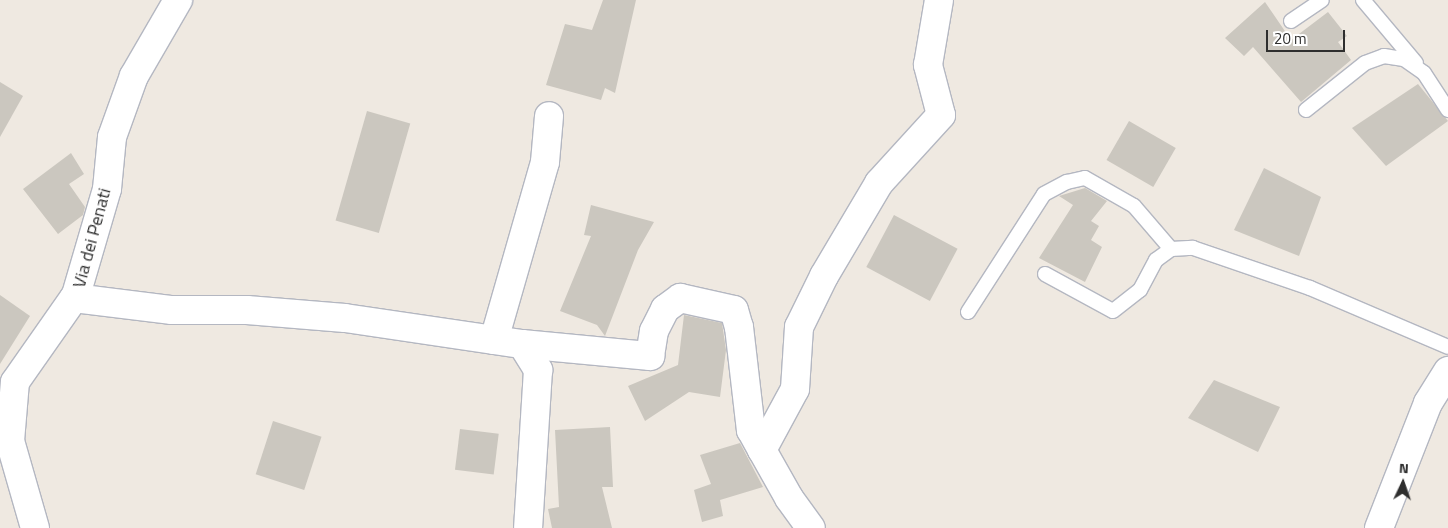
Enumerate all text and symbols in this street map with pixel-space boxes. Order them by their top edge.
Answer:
scale bar [1268,20,1347,52]
text: 20 m [1274,27,1307,50]
street label: Via dei Penati [68,186,116,290]
text: N [1398,457,1409,478]
north arrow [1378,458,1428,508]

